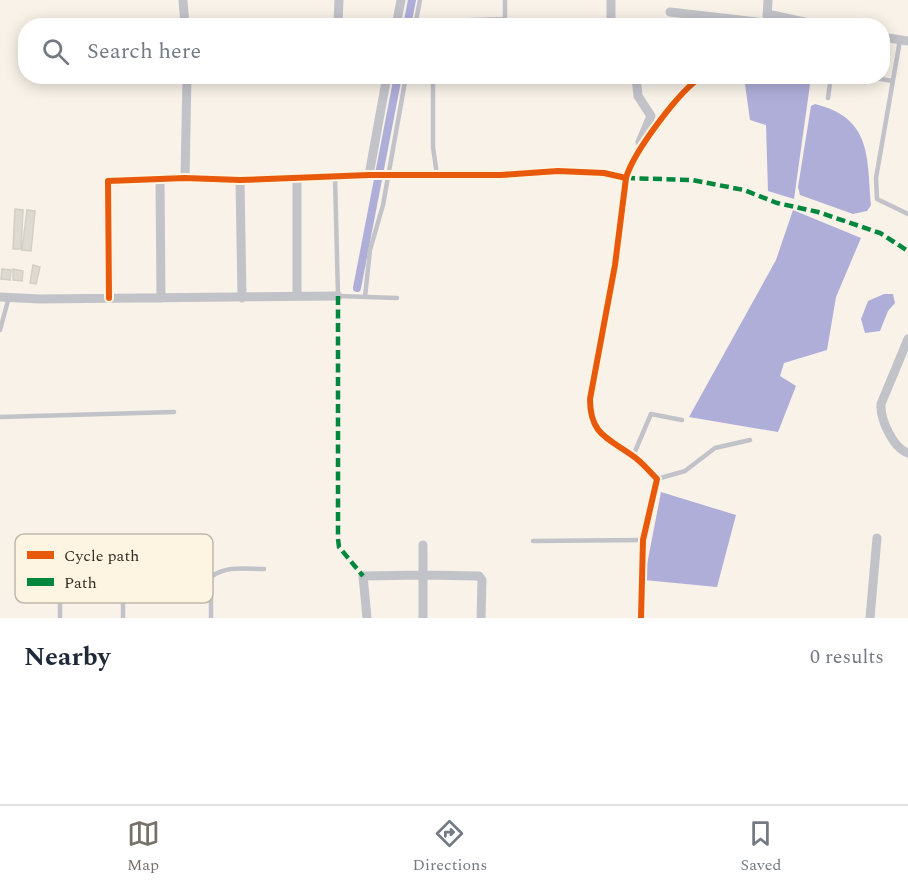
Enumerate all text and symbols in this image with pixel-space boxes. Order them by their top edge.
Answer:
search box [18,18,890,84]
icon: search [39,35,72,68]
text: Search here [87,35,201,68]
legend [15,534,213,603]
text: Cycle path [64,544,139,568]
text: Path [64,571,97,595]
text: Nearby [24,637,110,677]
text: 0 results [810,642,884,672]
tab: Map [127,817,160,877]
tab: Directions [413,817,487,877]
tab: Saved [740,817,781,877]

